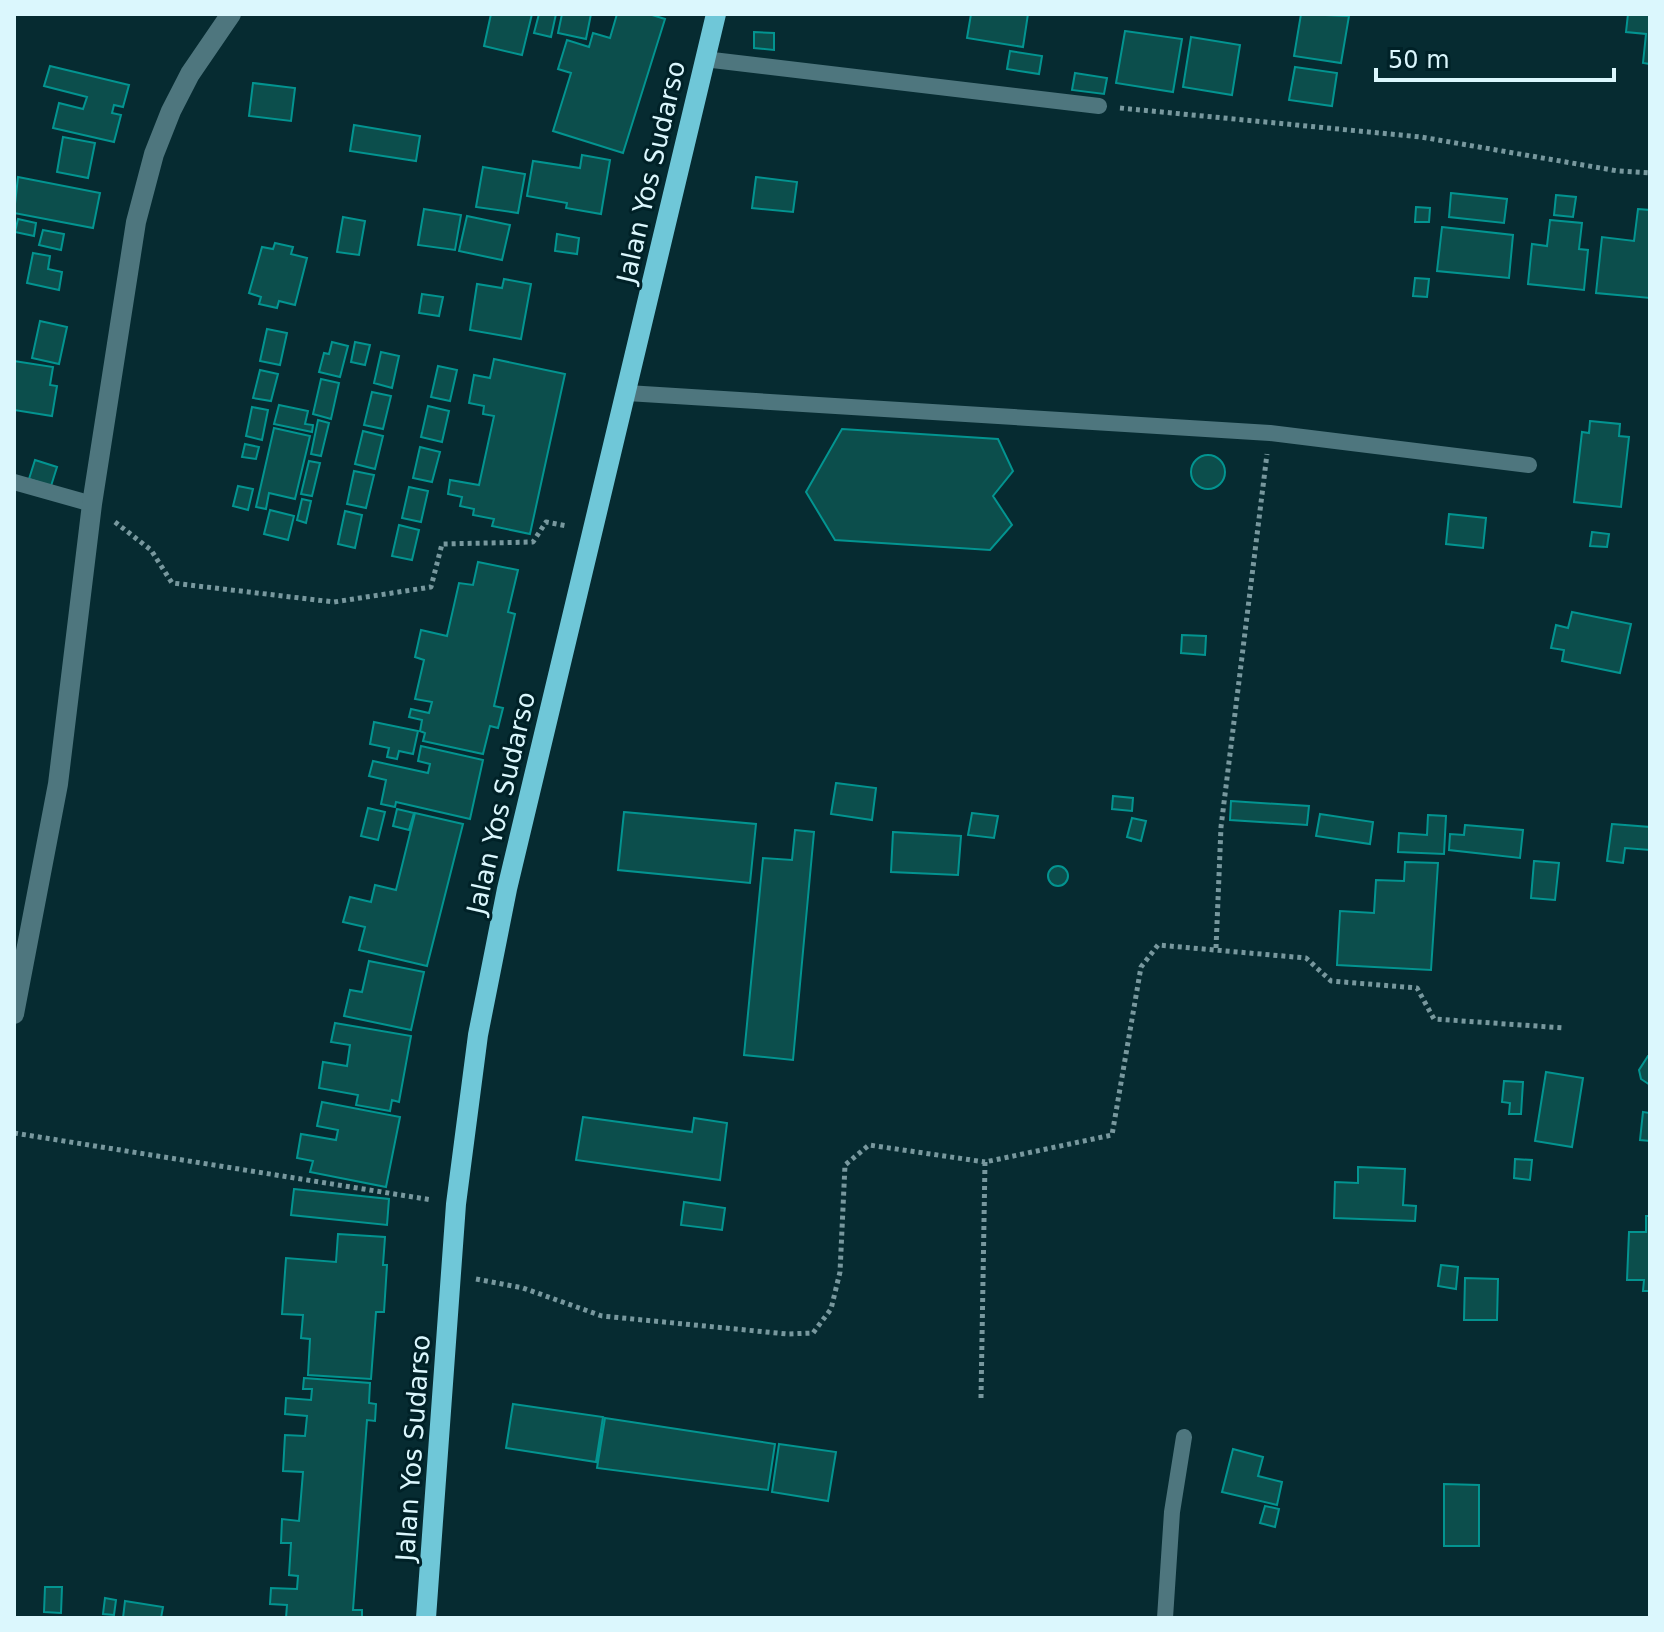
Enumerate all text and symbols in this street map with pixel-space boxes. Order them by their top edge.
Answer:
scale bar [1376,32,1614,82]
text: 50 m [1388,46,1450,74]
street label: Jalan Yos Sudarso [610,58,691,288]
street label: Jalan Yos Sudarso [460,689,541,919]
street label: Jalan Yos Sudarso [390,1334,436,1564]

